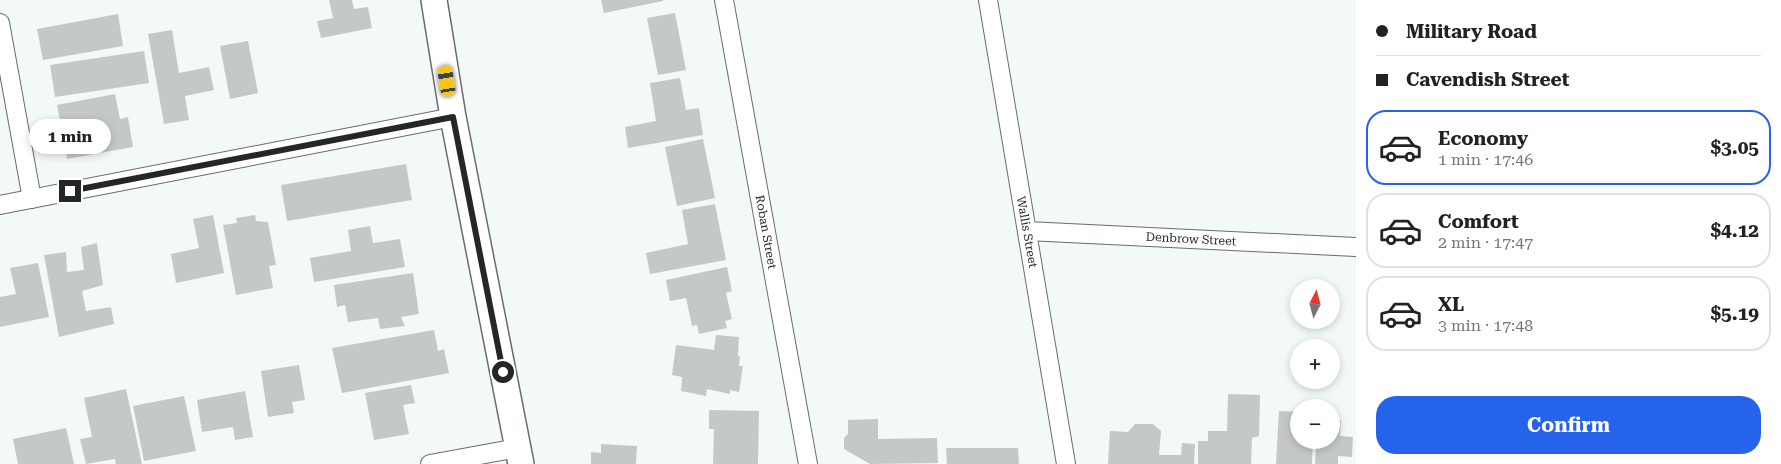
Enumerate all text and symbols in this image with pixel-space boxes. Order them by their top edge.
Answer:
text: Military Road [1406,20,1537,43]
car [437,65,456,97]
text: Cavendish Street [1406,68,1569,91]
callout: 1 min [29,119,111,154]
icon: car [1378,125,1423,170]
text: 1 min [48,127,92,146]
text: Economy [1438,127,1528,150]
text: $3.05 [1710,136,1759,159]
text: 1 min · 17:46 [1438,150,1533,169]
route end [59,180,81,202]
street label: Roban Street [753,194,779,271]
street label: Wallis Street [1014,195,1040,269]
icon: car [1378,208,1423,253]
text: Comfort [1438,210,1519,233]
text: $4.12 [1710,219,1759,242]
street label: Denbrow Street [1145,230,1237,248]
text: 2 min · 17:47 [1438,233,1533,252]
north arrow [1290,279,1340,329]
map controls [1290,279,1340,449]
icon: car [1378,291,1423,336]
text: XL [1438,293,1464,316]
text: $5.19 [1710,302,1759,325]
text: 3 min · 17:48 [1438,316,1533,335]
button: + [1290,339,1340,389]
route start [492,361,514,383]
button: Confirm [1376,396,1761,454]
button: − [1290,399,1340,449]

